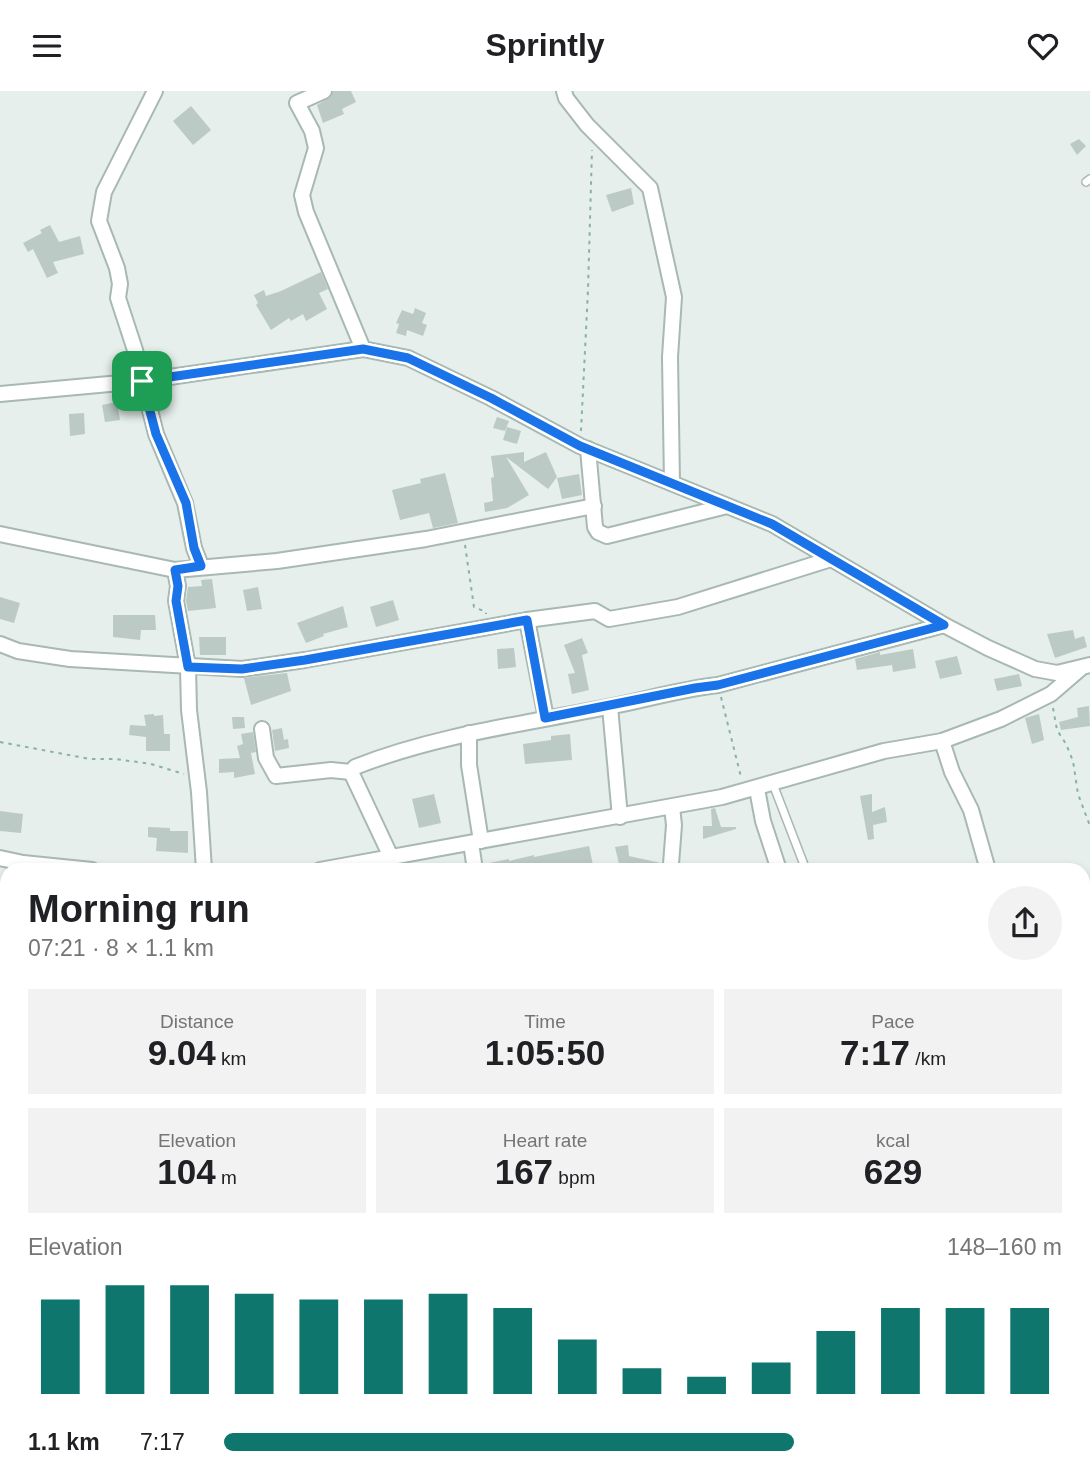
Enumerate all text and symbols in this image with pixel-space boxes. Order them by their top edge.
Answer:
icon: menu [28,27,66,65]
text: Sprintly [485,27,605,63]
icon: heart [1024,27,1062,65]
pin [112,351,172,411]
icon: arrive [123,362,161,400]
button: share [988,886,1062,960]
text: Morning run [28,888,250,930]
text: 07:21 · 8 × 1.1 km [28,935,214,961]
text: Distance [160,1011,234,1032]
text: Time [524,1011,566,1032]
text: Pace [871,1011,915,1032]
text: 9.04 [148,1033,216,1072]
text: 1:05:50 [485,1033,605,1072]
text: 7:17 [840,1033,910,1072]
text: km [216,1048,246,1069]
text: /km [910,1048,946,1069]
text: Elevation [158,1130,236,1151]
text: Heart rate [503,1130,587,1151]
text: kcal [876,1130,910,1151]
text: 104 [157,1152,216,1191]
text: 167 [495,1152,553,1191]
text: 629 [864,1152,922,1191]
text: m [216,1167,237,1188]
text: bpm [553,1167,595,1188]
text: Elevation [28,1234,123,1260]
text: 148–160 m [947,1234,1062,1260]
text: 1.1 km [28,1429,100,1455]
text: 7:17 [140,1429,185,1455]

